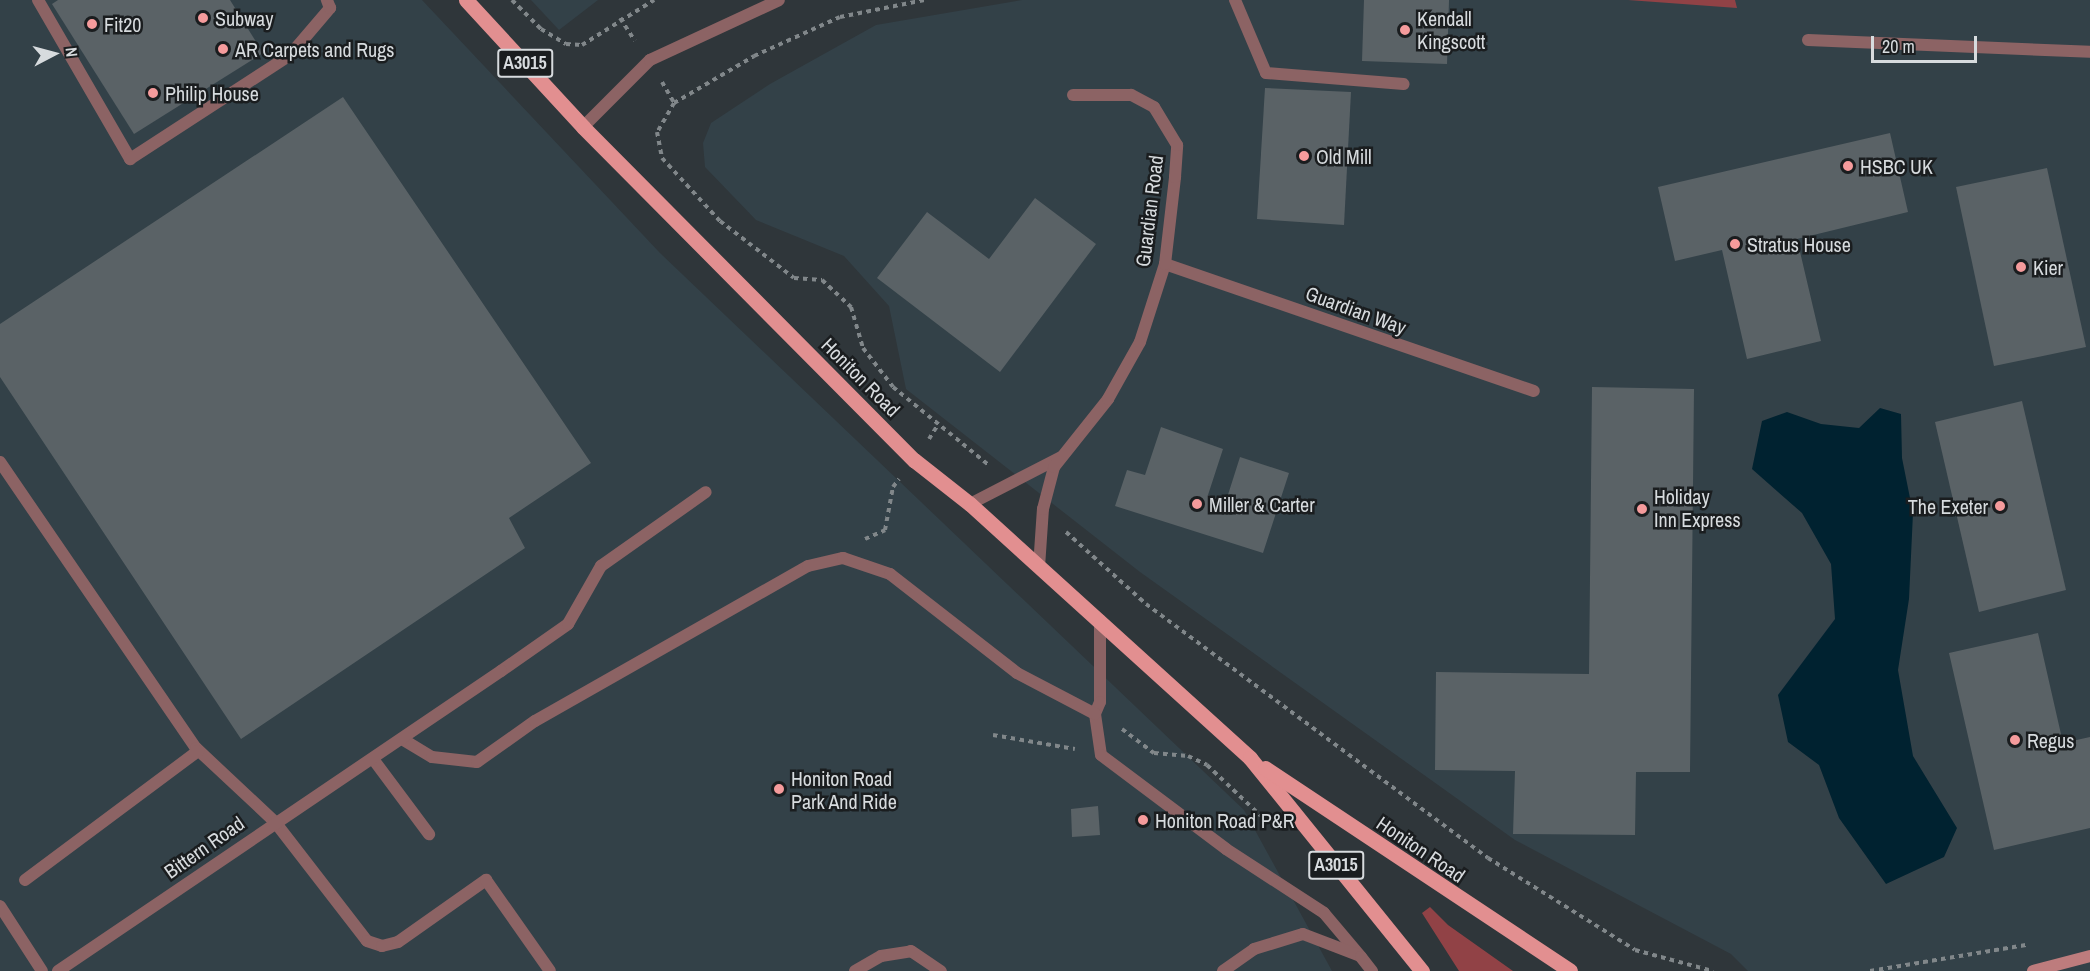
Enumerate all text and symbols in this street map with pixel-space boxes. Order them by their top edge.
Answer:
place label: Subway [215,6,273,30]
place label: Kendall Kingscott [1417,6,1485,53]
marker: Subway [196,11,210,25]
place label: Fit20 [104,12,141,36]
marker: Fit20 [85,17,99,31]
marker: Kendall Kingscott [1398,23,1412,37]
north arrow [24,24,84,84]
scale bar [1874,24,1980,62]
text: 20 m [1882,34,1915,59]
place label: AR Carpets and Rugs [235,37,395,61]
marker: AR Carpets and Rugs [216,42,230,56]
text: N [60,46,83,58]
road number: A3015 [496,48,554,78]
place label: Philip House [165,81,259,105]
marker: Philip House [146,86,160,100]
place label: Old Mill [1316,144,1372,168]
marker: Old Mill [1297,149,1311,163]
street label: Guardian Road [1130,154,1168,268]
place label: HSBC UK [1860,154,1933,178]
marker: HSBC UK [1841,159,1855,173]
place label: Stratus House [1747,232,1851,256]
marker: Stratus House [1728,237,1742,251]
place label: Kier [2033,255,2063,279]
marker: Kier [2014,260,2028,274]
street label: Guardian Way [1302,281,1410,339]
street label: Honiton Road [817,333,905,421]
place label: Holiday Inn Express [1654,485,1741,532]
place label: Miller & Carter [1209,492,1315,516]
place label: The Exeter [1908,494,1988,518]
marker: Miller & Carter [1190,497,1204,511]
marker: The Exeter [1993,499,2007,513]
marker: Holiday Inn Express [1635,502,1649,516]
place label: Regus [2027,728,2074,752]
marker: Regus [2008,733,2022,747]
place label: Honiton Road Park And Ride [791,766,898,813]
marker: Honiton Road Park And Ride [772,782,786,796]
place label: Honiton Road P&R [1155,808,1294,832]
street label: Bittern Road [159,811,249,883]
street label: Honiton Road [1372,811,1470,887]
marker: Honiton Road P&R [1136,813,1150,827]
road number: A3015 [1308,850,1364,880]

